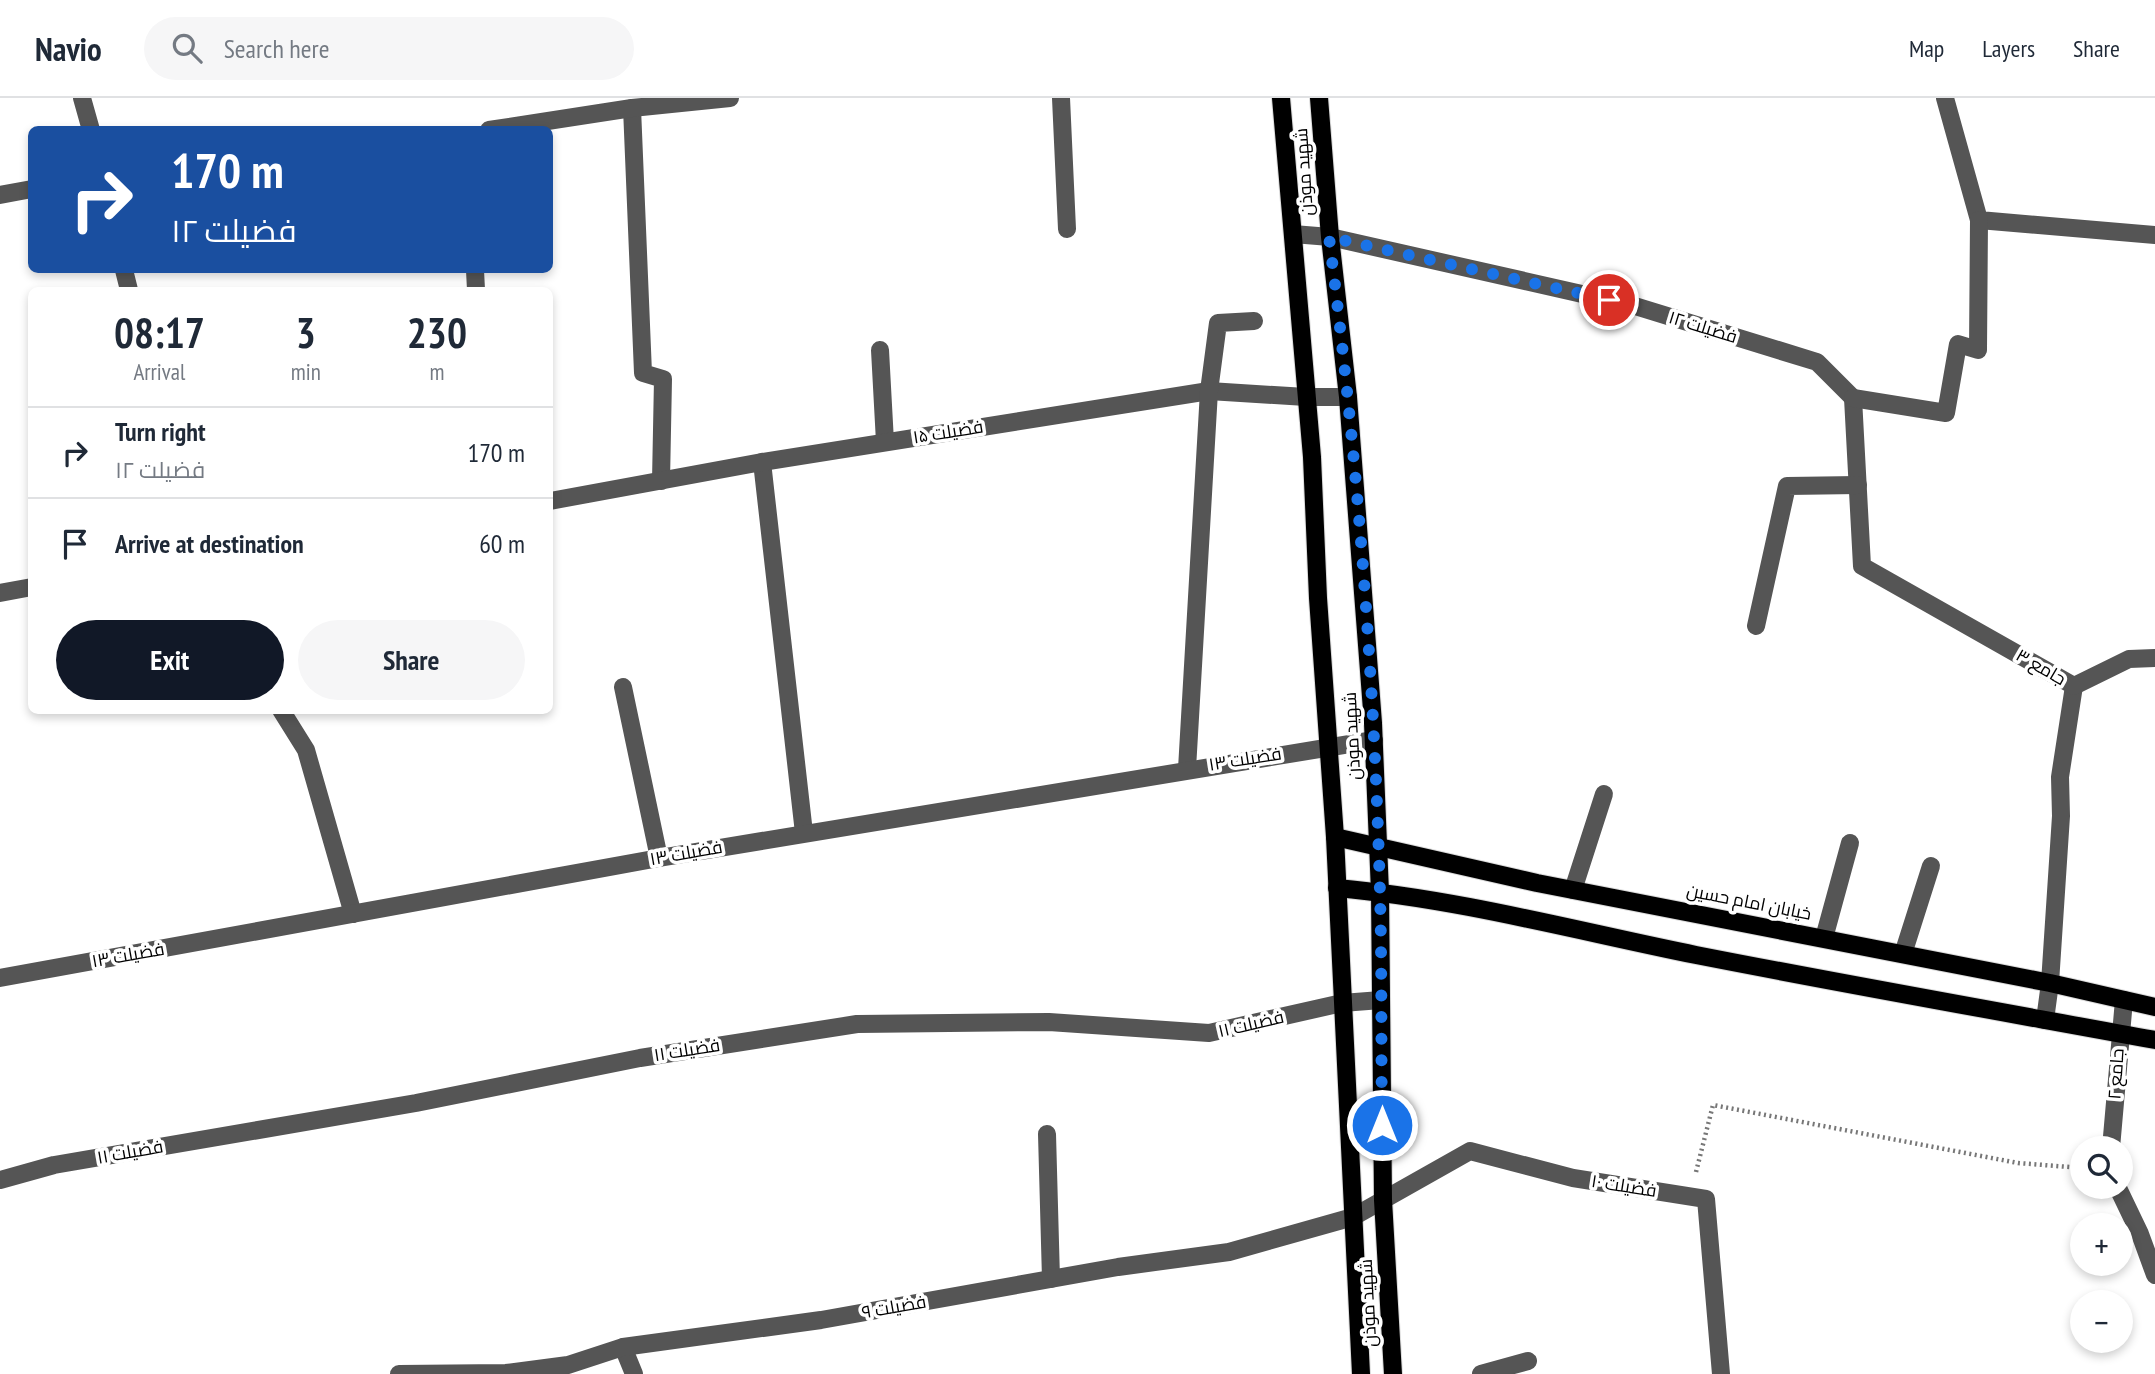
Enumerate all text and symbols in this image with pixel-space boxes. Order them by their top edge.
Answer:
search box [144,17,634,80]
text: Navio [35,27,102,70]
icon: search [168,29,206,67]
text: Search here [224,32,329,65]
text: Map [1909,33,1944,64]
text: Layers [1982,33,2035,64]
text: Share [2073,33,2120,64]
street label: شهید موذن [1289,127,1318,217]
text: 170 m [171,138,284,202]
icon: right [56,154,147,245]
text: فضیلت ۱۲ [171,209,297,251]
pin [1579,270,1639,330]
icon: arrive [1590,281,1628,319]
text: 08:17 [114,305,205,360]
text: 3 [296,305,316,360]
text: 230 [407,305,467,360]
street label: فضیلت ۱۲ [1666,305,1740,348]
text: Arrival [133,357,185,386]
text: min [291,357,321,386]
text: m [429,357,444,386]
text: Turn right [115,415,206,448]
street label: فضیلت ۱۵ [911,415,985,448]
icon: right [56,434,94,472]
text: 170 m [467,436,525,469]
text: فضیلت ۱۲ [115,455,205,484]
icon: arrive [56,525,94,563]
text: Arrive at destination [115,527,304,560]
text: 60 m [479,527,525,560]
button: Exit [56,620,284,700]
button: Share [298,620,525,700]
street label: جامع ۳ [2012,643,2070,691]
street label: شهید موذن [1338,691,1365,781]
street label: فضیلت ۱۳ [1207,741,1283,776]
street label: فضیلت ۱۳ [648,835,724,870]
street label: خیابان امام حسین [1685,878,1813,926]
street label: فضیلت ۱۳ [90,937,166,972]
street label: فضیلت ۱۱ [1216,1005,1286,1042]
street label: فضیلت ۱۱ [652,1033,722,1066]
street label: جامع ۲ [2102,1047,2130,1101]
position arrow [1345,1088,1419,1162]
street label: فضیلت ۱۱ [95,1134,165,1169]
map controls [2070,1136,2133,1353]
button: search [2070,1136,2133,1199]
street label: فضیلت ۱۰ [1590,1169,1658,1202]
button: + [2070,1213,2133,1276]
street label: شهید موذن [1354,1258,1381,1348]
street label: فضیلت ۹ [860,1290,928,1323]
button: − [2070,1290,2133,1353]

